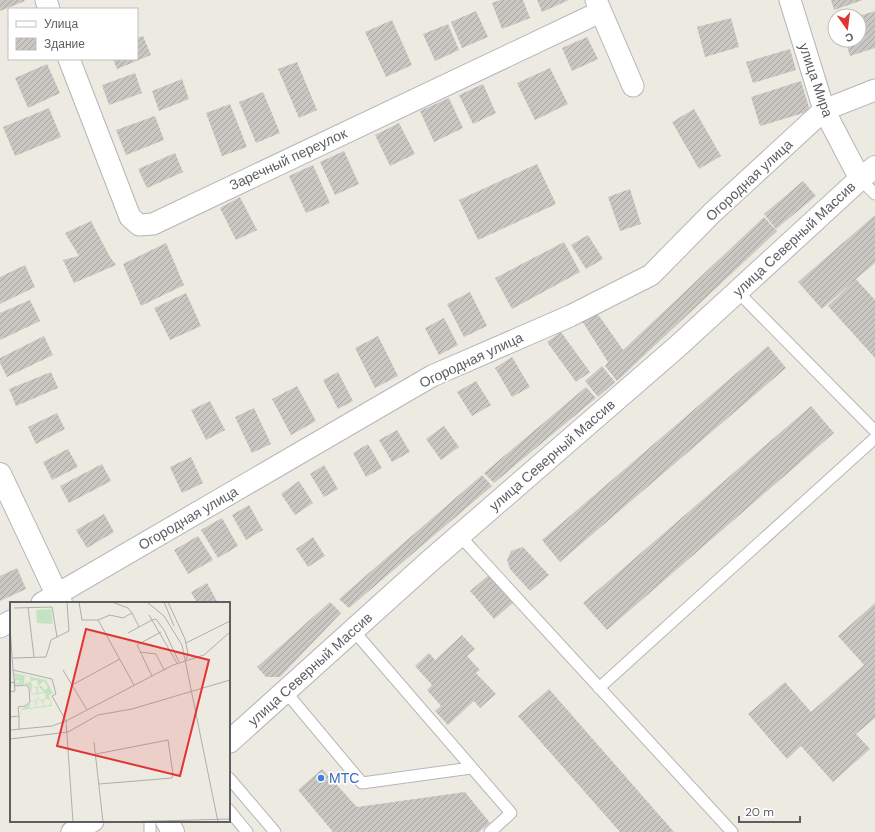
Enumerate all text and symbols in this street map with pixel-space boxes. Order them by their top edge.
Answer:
legend [8,8,138,60]
north arrow [827,8,867,48]
text: Улица [44,16,78,32]
text: С [844,30,855,45]
text: Здание [44,36,85,52]
street label: улица Мира [795,41,837,120]
street label: Заречный переулок [226,123,350,194]
street label: Огородная улица [702,135,796,225]
street label: улица Северный Массив [729,177,859,301]
street label: Огородная улица [416,328,526,392]
street label: улица Северный Массив [485,395,619,515]
street label: Огородная улица [135,482,241,554]
inset map [10,602,230,822]
street label: улица Северный Массив [244,608,376,730]
place label: МТС [329,769,359,787]
marker: МТС [316,773,326,783]
scale bar [739,798,800,824]
text: 20 m [745,804,774,820]

